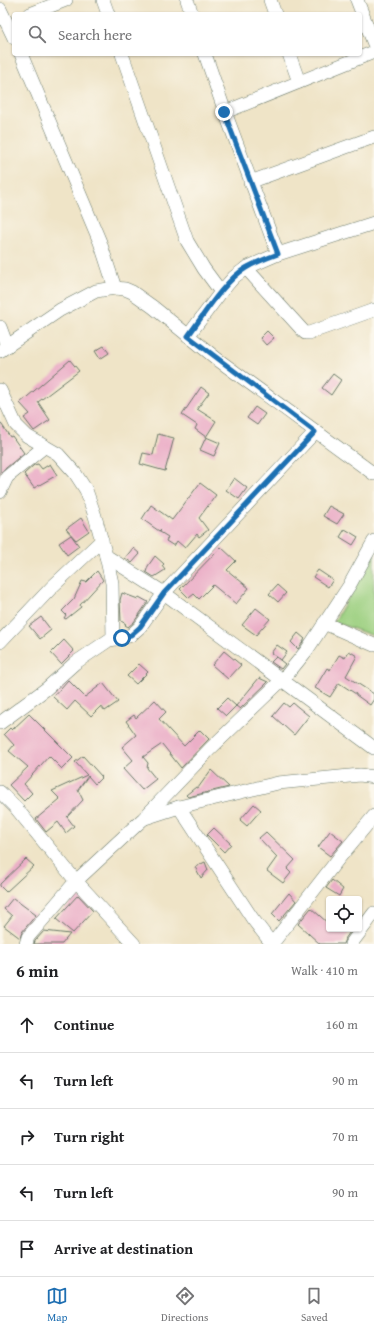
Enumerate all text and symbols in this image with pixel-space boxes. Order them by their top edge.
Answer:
search box [12,12,362,56]
icon: search [26,23,48,45]
text: Search here [58,24,132,45]
route end [215,103,233,121]
route start [113,629,131,647]
map controls [326,896,362,932]
button: locate [326,896,362,932]
text: 6 min [16,958,58,983]
text: Walk · 410 m [291,961,358,980]
icon: ahead [16,1014,38,1036]
text: Continue [54,1014,115,1035]
text: 160 m [326,1015,358,1034]
icon: left [16,1070,38,1092]
text: Turn left [54,1070,113,1091]
text: 90 m [332,1071,358,1090]
icon: right [16,1126,38,1148]
text: Turn right [54,1126,125,1147]
text: 70 m [332,1127,358,1146]
icon: left [16,1182,38,1204]
text: Turn left [54,1182,113,1203]
text: 90 m [332,1183,358,1202]
icon: arrive [16,1238,38,1260]
text: Arrive at destination [54,1238,193,1259]
tab: Map [46,1285,68,1325]
tab: Directions [161,1285,208,1325]
tab: Saved [301,1285,328,1325]

